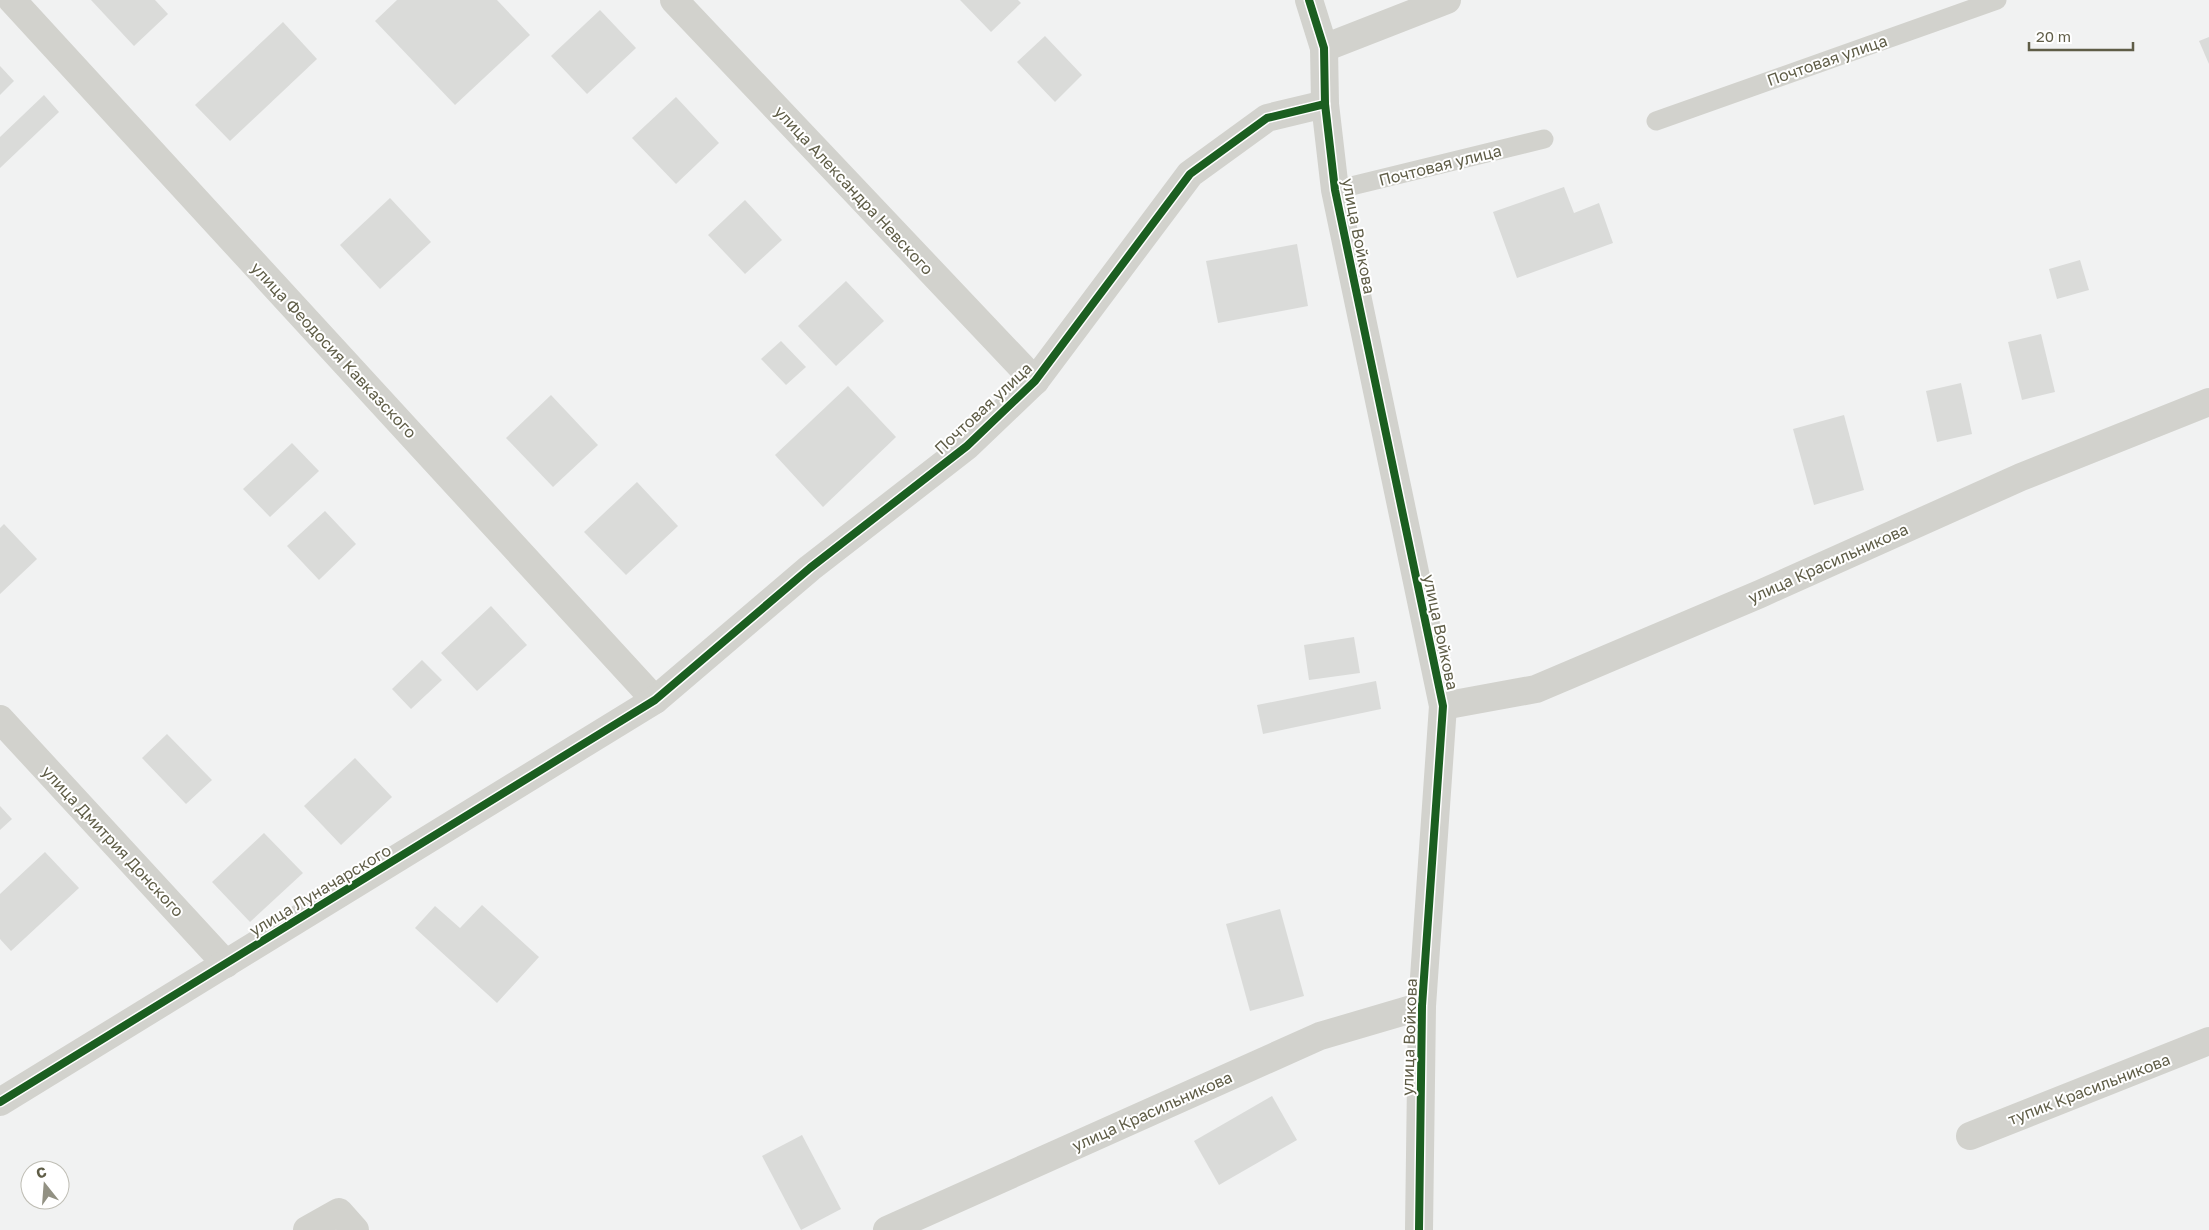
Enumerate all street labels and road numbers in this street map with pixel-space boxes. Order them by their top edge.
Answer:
street label: Почтовая улица [1764,30,1890,90]
street label: улица Александра Невского [770,101,938,279]
street label: Почтовая улица [1377,140,1503,190]
street label: улица Войкова [1338,176,1380,296]
street label: улица Феодосия Кавказского [247,258,421,442]
street label: Почтовая улица [930,358,1036,458]
street label: улица Красильникова [1745,519,1911,607]
street label: улица Войкова [1419,572,1463,692]
street label: улица Дмитрия Донского [38,761,188,921]
street label: улица Луначарского [245,840,395,940]
street label: улица Войкова [1397,978,1421,1096]
street label: тупик Красильникова [2005,1049,2173,1129]
street label: улица Красильникова [1069,1067,1235,1155]

